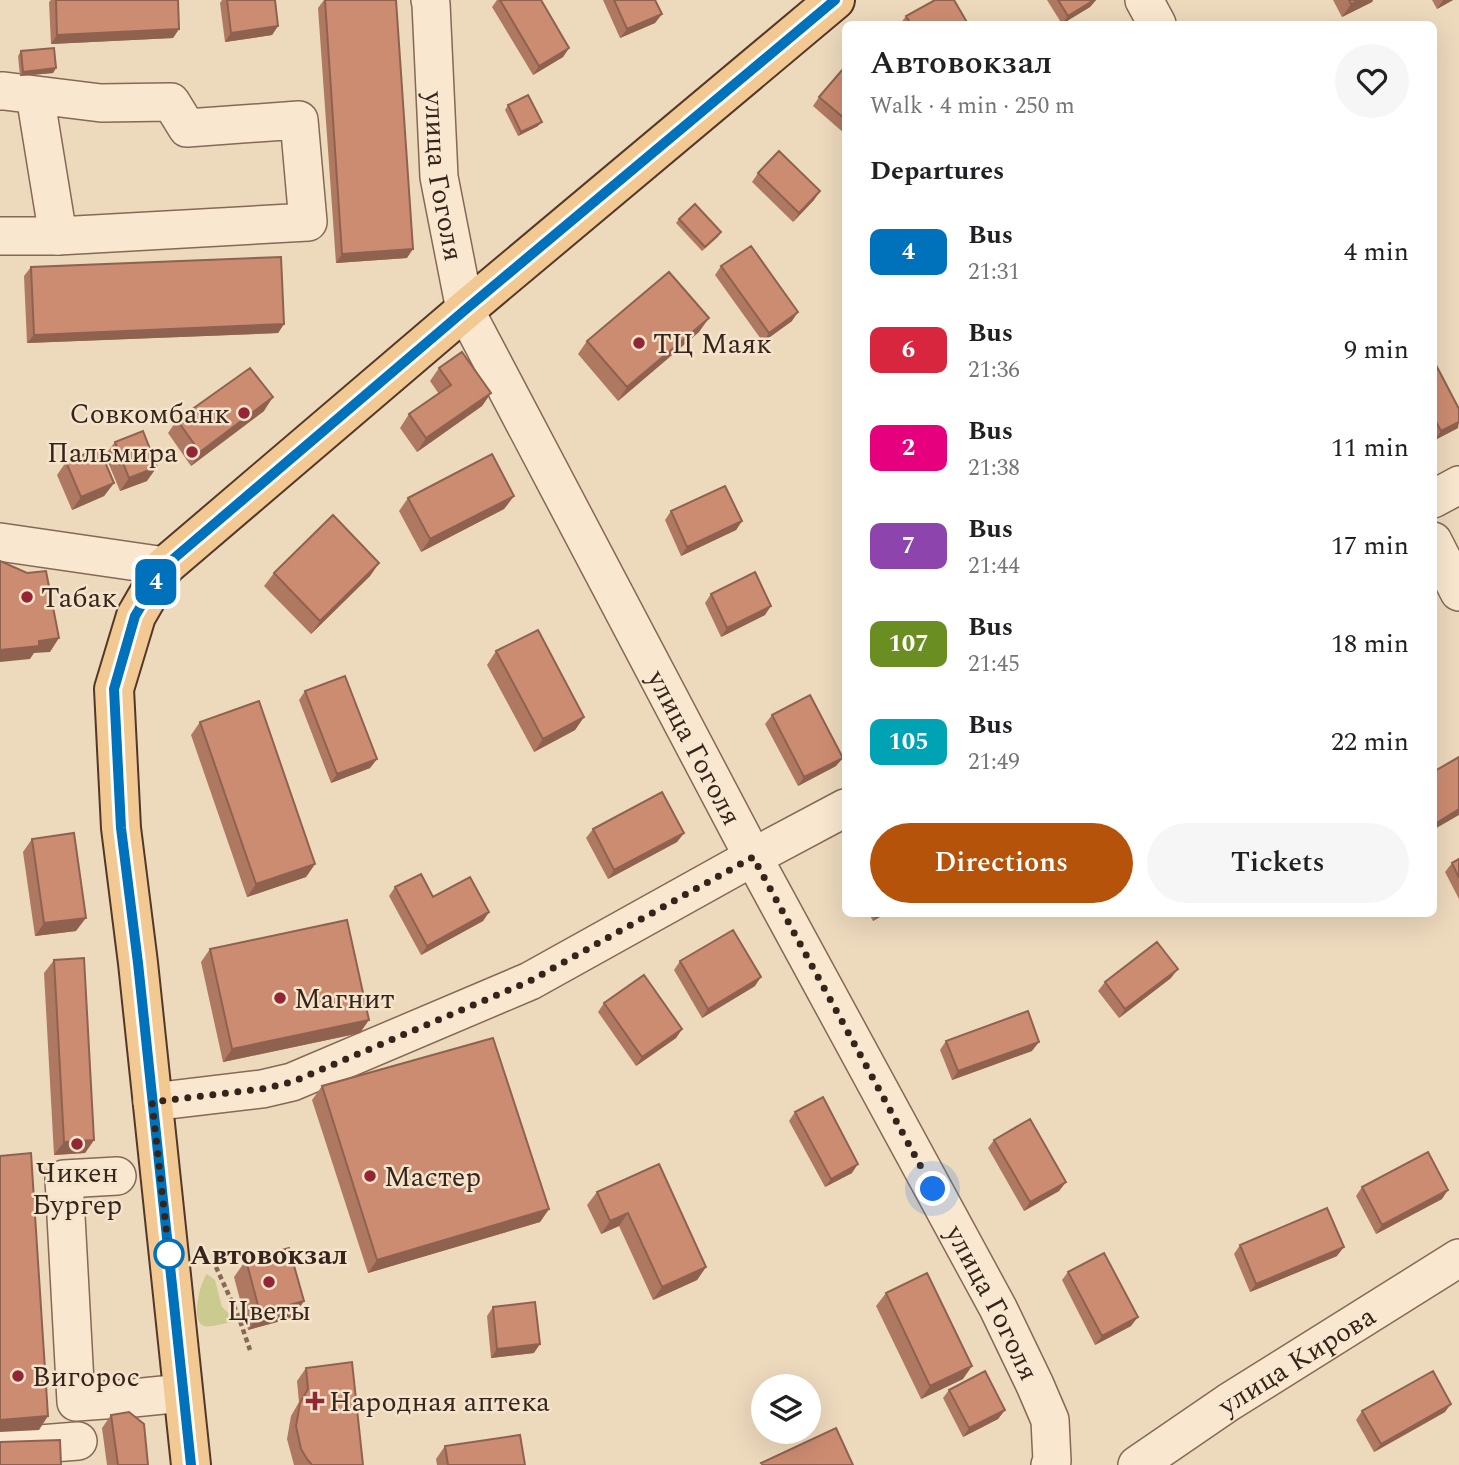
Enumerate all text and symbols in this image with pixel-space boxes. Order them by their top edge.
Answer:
text: Автовокзал [870,38,1052,88]
button: heart [1335,44,1409,118]
text: Walk · 4 min · 250 m [870,89,1075,124]
street label: улица Гоголя [412,90,475,265]
text: Departures [870,151,1004,191]
text: Bus [968,215,1013,255]
text: 4 min [1344,232,1409,272]
text: 4 [902,234,915,270]
text: 21:31 [968,255,1020,290]
text: Bus [968,313,1013,353]
place label: ТЦ Маяк [653,323,772,366]
text: 9 min [1344,330,1409,370]
text: 6 [902,332,915,368]
marker: ТЦ Маяк [631,335,647,351]
text: 21:36 [968,353,1020,388]
place label: Совкомбанк [69,393,230,436]
marker: Совкомбанк [236,405,252,421]
text: Bus [968,411,1013,451]
text: 11 min [1331,428,1409,468]
text: 2 [902,430,915,466]
place label: Пальмира [47,432,178,475]
marker: Пальмира [184,444,200,460]
text: 21:38 [968,451,1020,486]
text: Bus [968,509,1013,549]
text: 17 min [1331,526,1409,566]
text: 7 [902,528,915,564]
text: 21:44 [968,549,1020,584]
line badge: 4 [133,559,179,605]
text: 4 [149,564,163,600]
place label: Табак [41,577,117,620]
marker: Табак [19,589,35,605]
text: Bus [968,607,1013,647]
text: 18 min [1331,624,1409,664]
text: 107 [888,626,929,662]
text: 21:45 [968,647,1020,682]
street label: улица Гоголя [635,662,753,833]
text: Bus [968,705,1013,745]
text: 22 min [1331,722,1409,762]
text: 105 [888,724,929,760]
text: 21:49 [968,745,1020,780]
button: Directions [870,823,1133,903]
button: Tickets [1147,823,1409,903]
place label: Магнит [294,978,395,1021]
marker: Магнит [272,990,288,1006]
marker: Чикен Бургер [69,1136,85,1152]
place label: Чикен Бургер [32,1152,122,1227]
place label: Мастер [384,1156,481,1199]
marker: Мастер [362,1168,378,1184]
your location [915,1171,950,1206]
street label: улица Гоголя [933,1216,1050,1388]
place label: Автовокзал [190,1234,348,1277]
marker: Автовокзал [154,1239,184,1269]
marker: Цветы [261,1274,277,1290]
place label: Цветы [227,1290,311,1333]
street label: улица Кирова [1209,1295,1385,1427]
place label: Вигорос [32,1356,140,1399]
marker: Вигорос [10,1368,26,1384]
map controls [751,1374,821,1444]
button: layers [751,1374,821,1444]
place label: Народная аптека [329,1381,550,1424]
marker: Народная аптека [307,1393,323,1409]

